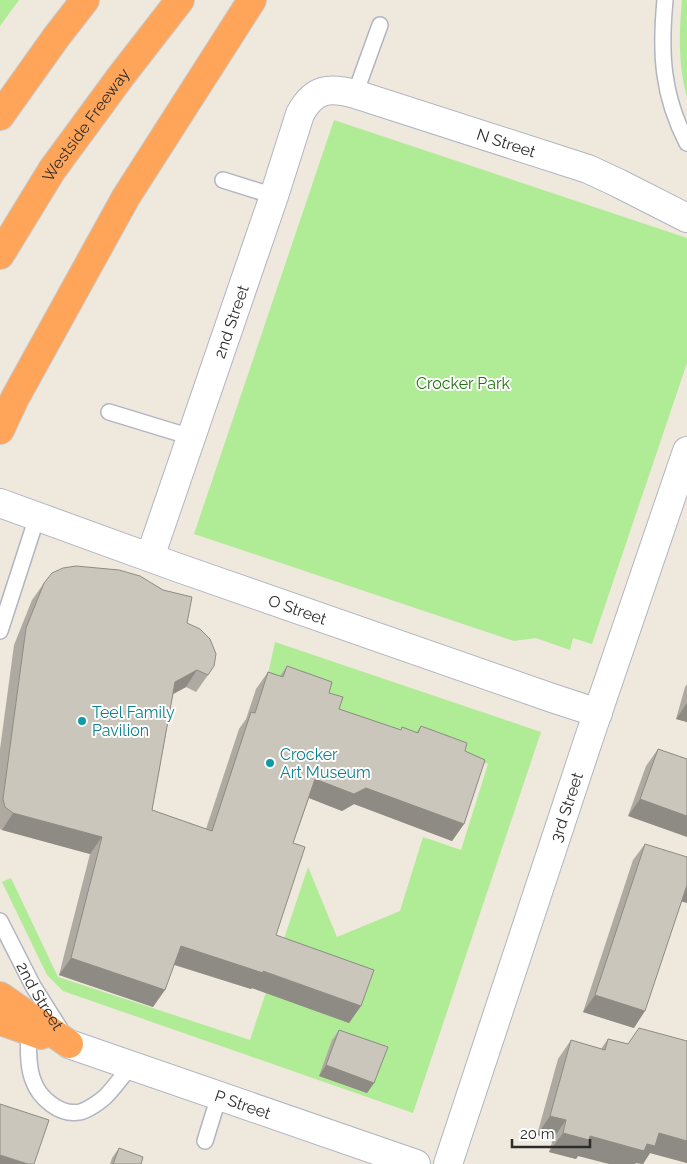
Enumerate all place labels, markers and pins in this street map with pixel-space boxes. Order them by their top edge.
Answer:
place label: Teel Family Pavilion [92,703,175,740]
marker: Teel Family Pavilion [76,715,88,727]
place label: Crocker Art Museum [280,745,371,782]
marker: Crocker Art Museum [264,757,276,769]

